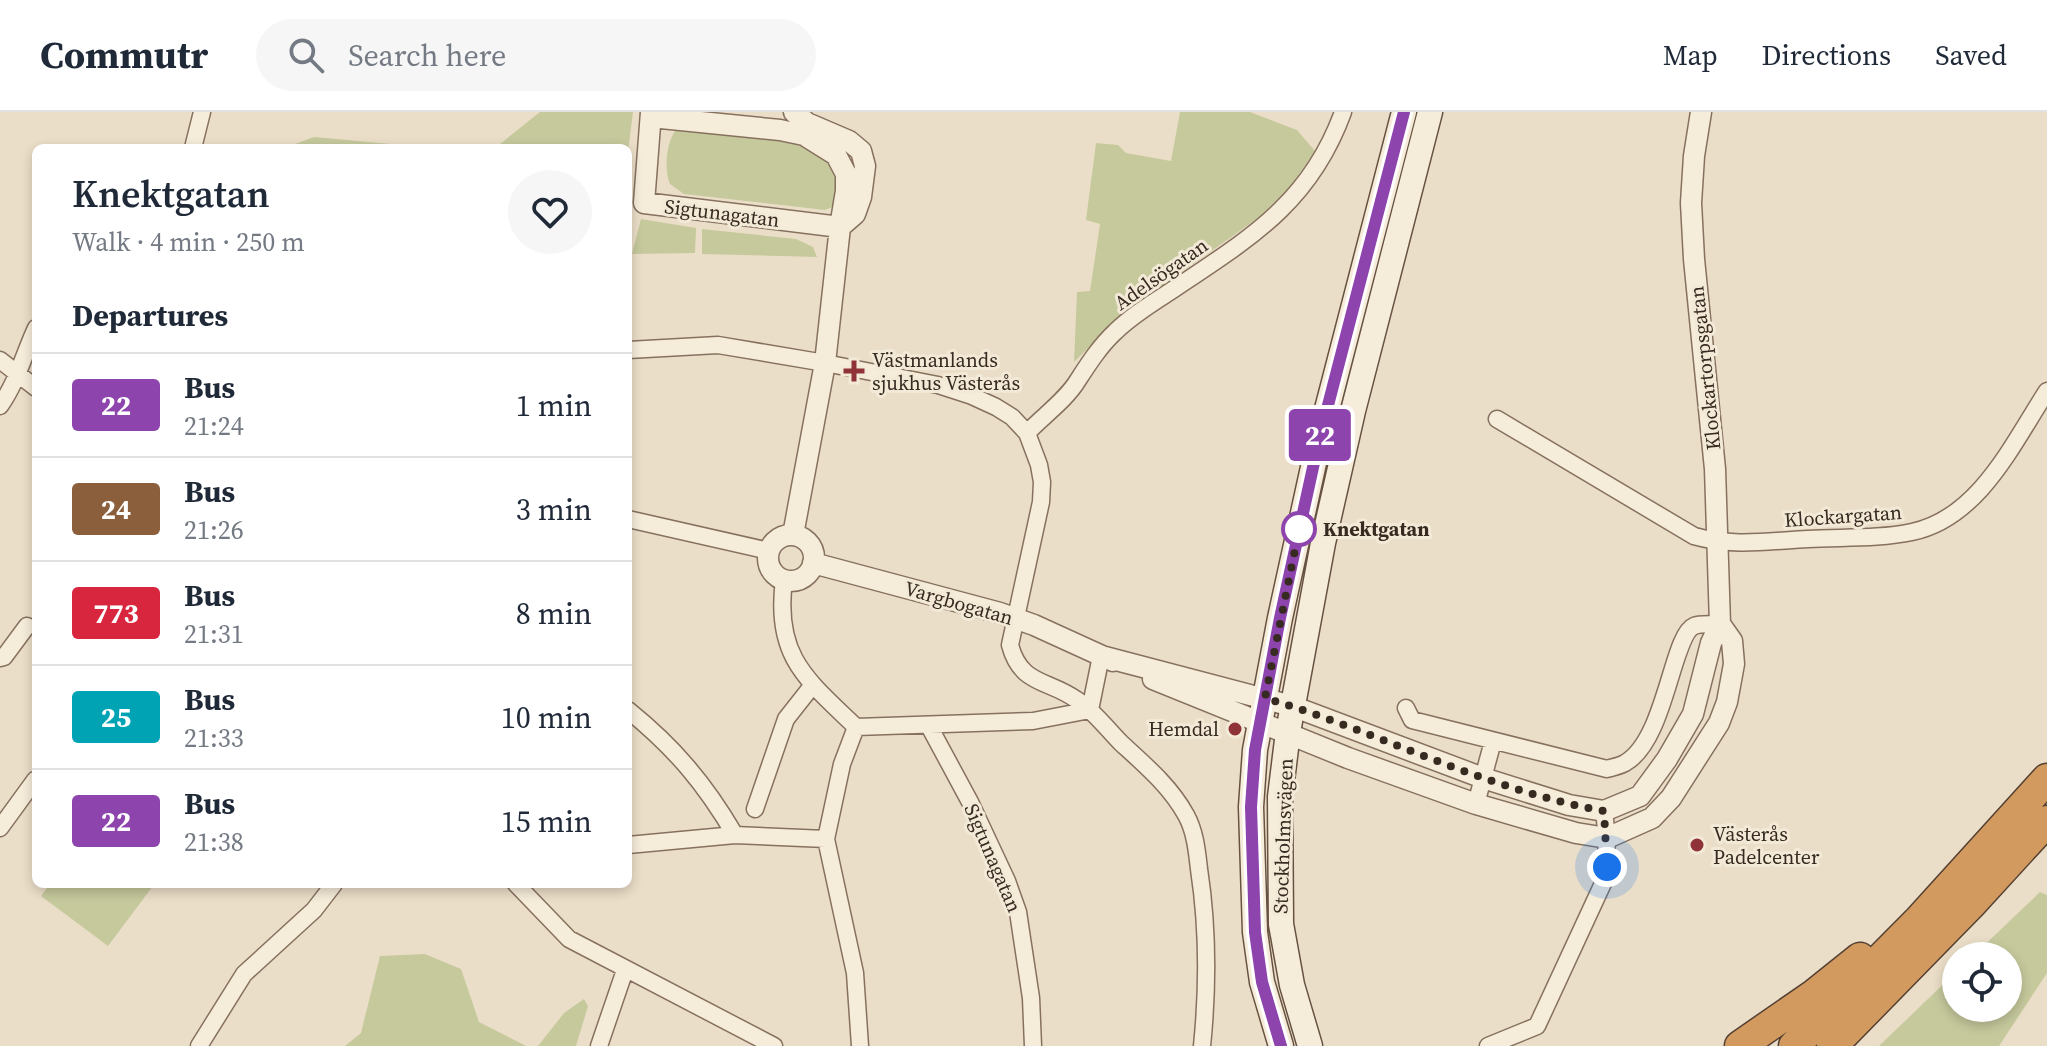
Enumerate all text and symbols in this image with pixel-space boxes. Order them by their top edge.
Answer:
search box [256,19,816,91]
text: Commutr [40,29,208,81]
icon: search [284,33,328,77]
text: Search here [348,35,506,76]
text: Map [1663,36,1718,74]
text: Directions [1762,36,1891,74]
text: Saved [1935,36,2007,74]
text: Knektgatan [72,168,270,220]
button: heart [508,170,592,254]
street label: Sigtunagatan [663,192,781,234]
text: Walk · 4 min · 250 m [72,224,305,260]
street label: Adelsögatan [1108,231,1214,317]
street label: Klockartorpsgatan [1682,285,1728,451]
text: Departures [72,295,228,336]
place label: Västmanlands sjukhus Västerås [872,346,1020,397]
marker: Västmanlands sjukhus Västerås [843,360,865,382]
text: Bus [184,367,235,408]
text: 1 min [516,385,592,426]
text: 22 [101,386,131,424]
text: 21:24 [184,408,244,444]
line badge: 22 [1284,409,1356,461]
text: 22 [1305,416,1335,454]
text: Bus [184,471,235,512]
text: 3 min [516,489,592,530]
text: 24 [101,490,131,528]
street label: Klockargatan [1783,498,1903,534]
text: 21:26 [184,512,244,548]
marker: Knektgatan [1282,512,1316,546]
place label: Knektgatan [1323,515,1430,543]
street label: Vargbogatan [901,574,1017,632]
text: Bus [184,575,235,616]
text: 8 min [516,593,592,634]
text: 773 [93,594,139,632]
text: 21:31 [184,616,244,652]
text: Bus [184,679,235,720]
text: 10 min [501,697,592,738]
text: 25 [101,698,131,736]
place label: Hemdal [1148,715,1219,743]
text: 21:33 [184,720,244,756]
marker: Hemdal [1226,720,1244,738]
street label: Stockholmsvägen [1266,758,1300,914]
text: Bus [184,783,235,824]
street label: Sigtunagatan [958,799,1028,917]
text: 15 min [501,801,592,842]
text: 22 [101,802,131,840]
place label: Västerås Padelcenter [1713,820,1820,871]
text: 21:38 [184,824,244,860]
marker: Västerås Padelcenter [1688,836,1706,854]
your location [1587,847,1627,887]
map controls [1942,942,2022,1022]
button: locate [1942,942,2022,1022]

